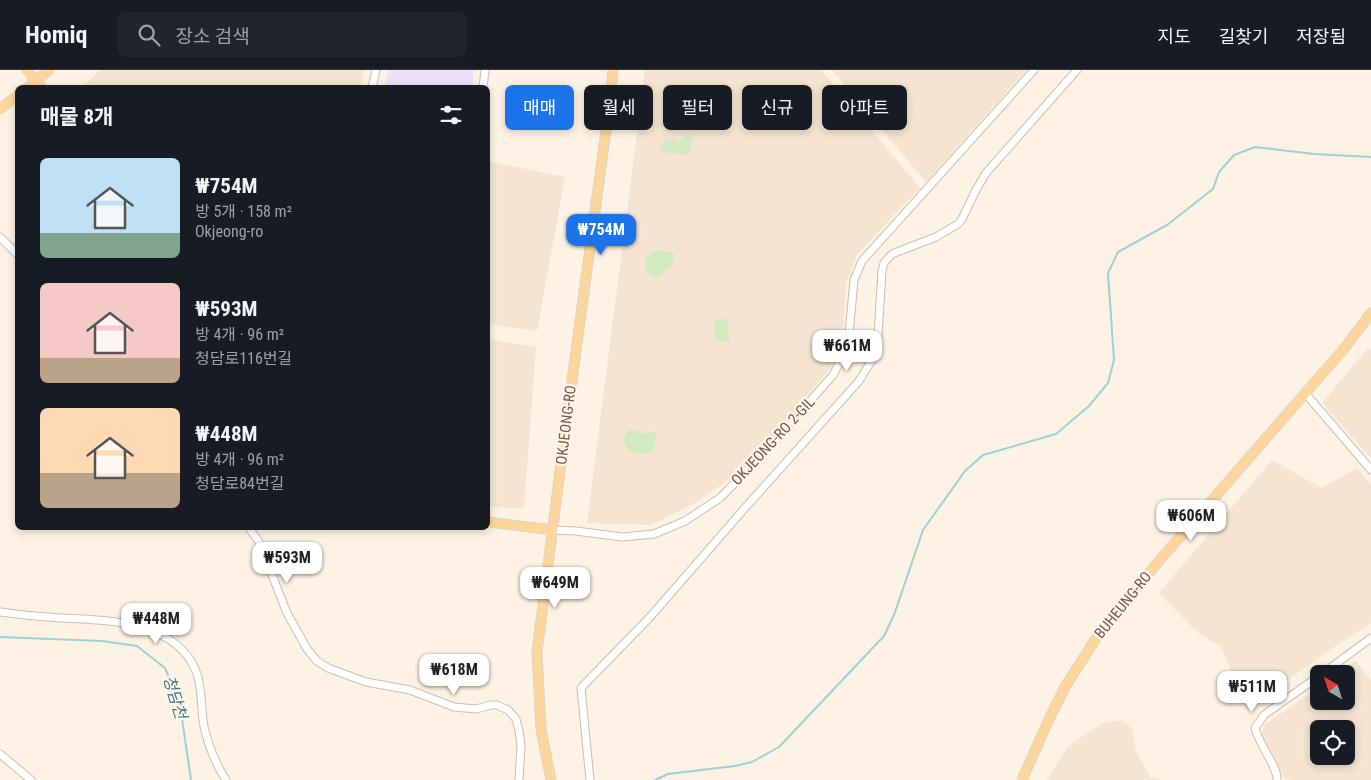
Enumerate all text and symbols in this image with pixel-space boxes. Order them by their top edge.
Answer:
search box [117,12,467,57]
text: Homiq [25,21,87,49]
icon: search [135,21,163,49]
text: 장소 검색 [175,25,250,48]
text: 지도 [1158,26,1191,47]
text: 길찾기 [1219,26,1268,47]
text: 저장됨 [1296,26,1346,47]
chip: 매매 [505,85,574,130]
chip: 월세 [584,85,653,130]
chip: 필터 [663,85,732,130]
chip: 신규 [742,85,812,130]
chip: 아파트 [822,85,907,130]
icon: filters [437,101,465,129]
text: 매물 8개 [40,105,113,129]
text: ₩754M [195,174,258,198]
icon: home [80,178,140,238]
text: 방 5개 · 158 m² [195,202,292,221]
pin: ₩754M [566,214,636,256]
text: ₩754M [577,220,625,239]
text: Okjeong-ro [195,222,263,241]
text: ₩593M [195,297,258,321]
icon: home [80,303,140,363]
text: 방 4개 · 96 m² [195,325,284,344]
pin: ₩661M [812,330,882,372]
text: ₩661M [823,336,871,355]
text: 청담로116번길 [195,349,292,368]
street label: OKJEONG-RO [552,384,580,466]
street label: OKJEONG-RO 2-GIL [728,393,818,489]
text: ₩448M [195,422,258,446]
icon: home [80,428,140,488]
text: 방 4개 · 96 m² [195,450,284,469]
text: 청담로84번길 [195,474,284,493]
pin: ₩606M [1156,500,1226,542]
text: ₩606M [1167,506,1215,525]
pin: ₩593M [252,542,322,584]
text: ₩593M [263,548,311,567]
pin: ₩649M [520,566,590,609]
street label: BUHEUNG-RO [1091,568,1155,642]
text: ₩649M [531,573,579,592]
pin: ₩448M [121,602,191,645]
text: ₩448M [132,609,180,628]
pin: ₩618M [419,654,489,696]
text: ₩618M [430,660,478,679]
north arrow [1310,665,1355,710]
map controls [1310,665,1355,765]
pin: ₩511M [1217,670,1287,713]
water label: 청담천 [159,673,191,723]
text: ₩511M [1228,677,1276,696]
button: locate [1310,720,1355,765]

